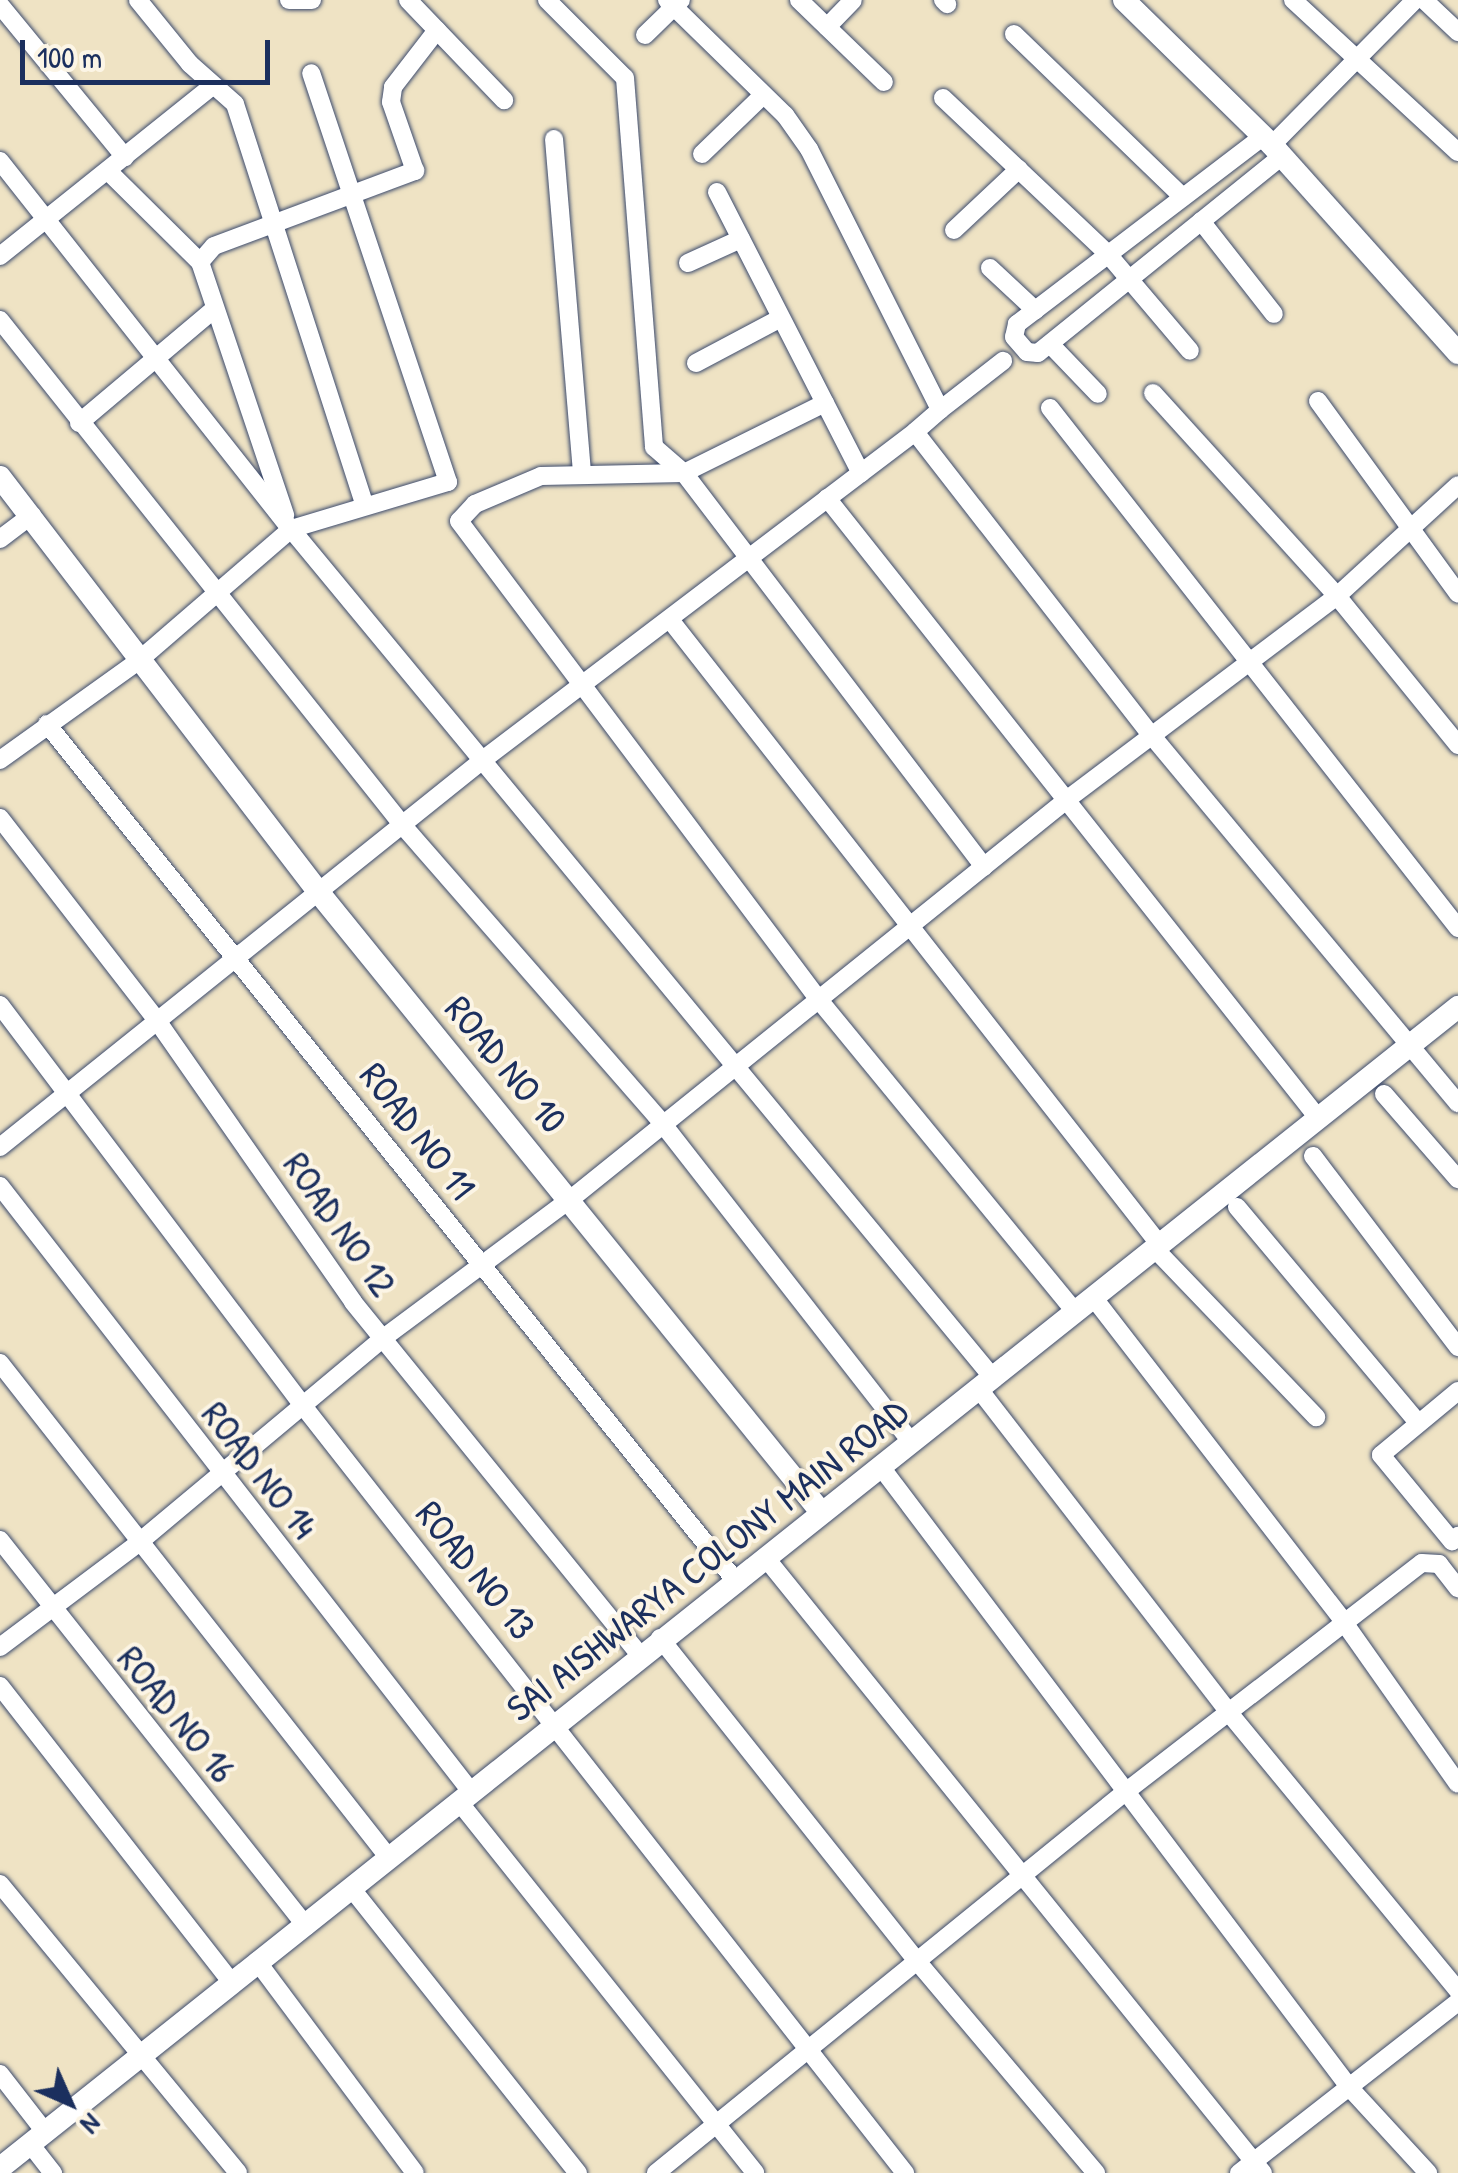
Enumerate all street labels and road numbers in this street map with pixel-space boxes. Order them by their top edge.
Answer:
street label: ROAD NO 10 [436,986,576,1142]
street label: ROAD NO 11 [350,1053,486,1209]
street label: ROAD NO 12 [274,1143,406,1305]
street label: SAI AISHWARYA COLONY MAIN ROAD [497,1389,917,1731]
street label: ROAD NO 14 [192,1392,328,1548]
street label: ROAD NO 13 [406,1492,546,1648]
street label: ROAD NO 16 [108,1636,246,1792]

